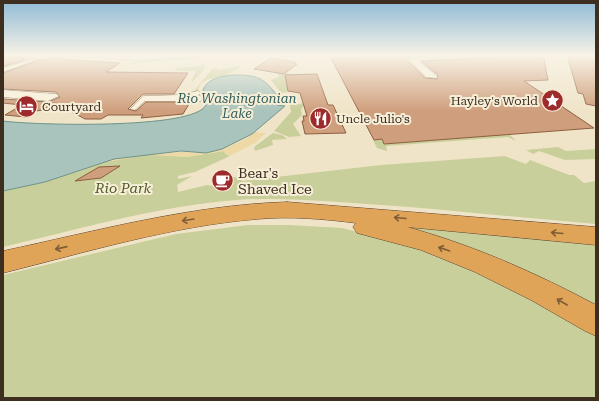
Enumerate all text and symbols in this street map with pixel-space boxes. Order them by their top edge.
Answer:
place icon: Hayley's World [540,88,566,114]
water label: Rio Washingtonian Lake [176,91,297,121]
hotel icon: Courtyard [14,94,40,120]
place label: Hayley's World [451,94,538,108]
place label: Courtyard [42,100,101,114]
restaurant icon: Uncle Julio's [308,106,334,132]
place label: Uncle Julio's [336,112,410,126]
place label: Bear's Shaved Ice [238,165,312,197]
cafe icon: Bear's Shaved Ice [210,168,236,194]
park label: Rio Park [94,180,151,196]
one-way arrow [394,214,407,222]
one-way arrow [182,217,195,225]
one-way arrow [551,229,564,237]
one-way arrow [438,244,450,252]
one-way arrow [55,245,68,253]
one-way arrow [556,297,568,305]

